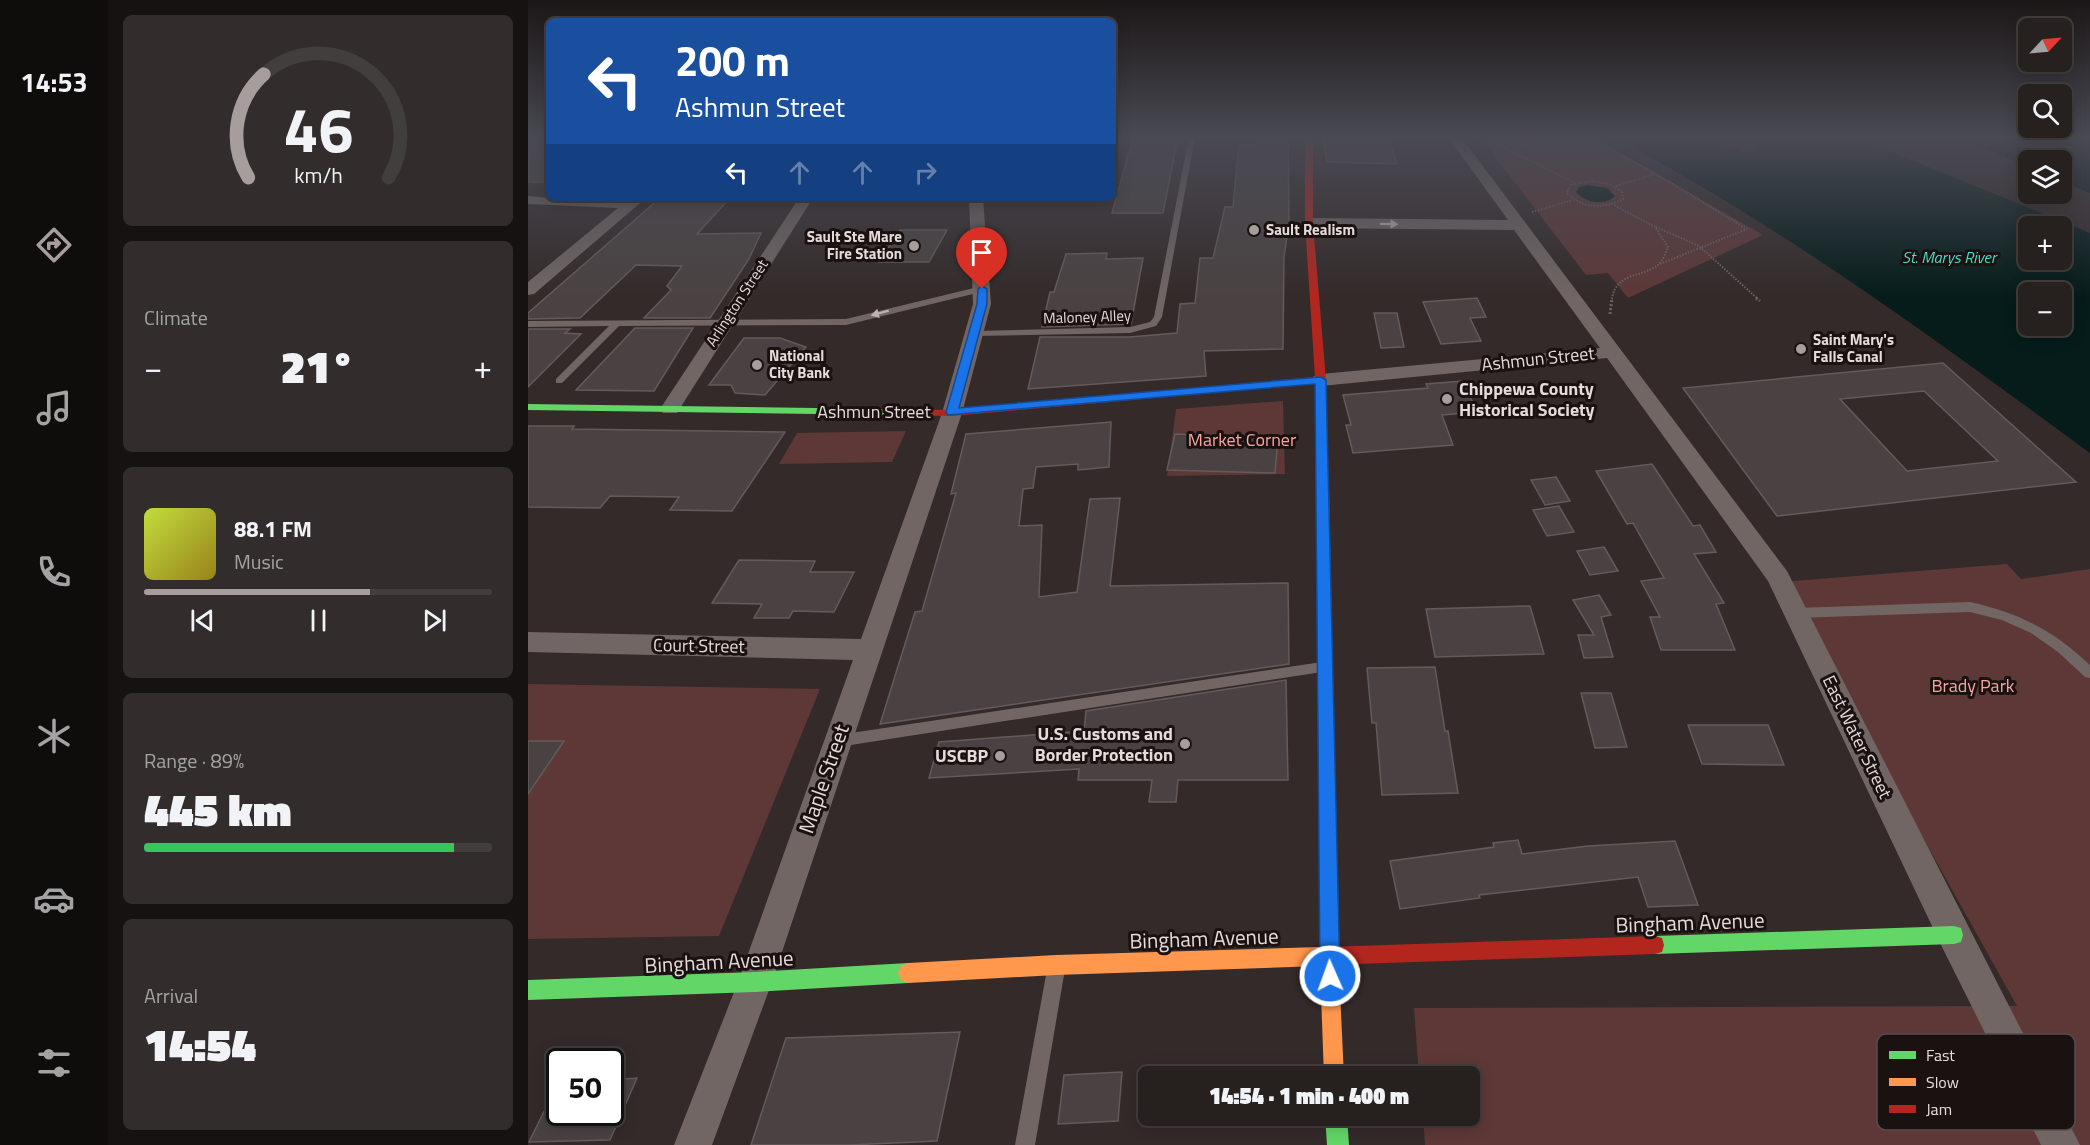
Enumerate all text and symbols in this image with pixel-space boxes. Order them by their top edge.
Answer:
north arrow [2018,18,2072,72]
map controls [2018,18,2072,336]
text: 200 m [675,28,790,92]
icon: left [576,42,654,120]
text: 14:53 [20,61,88,102]
text: 46 [283,81,353,176]
button: search [2018,84,2072,138]
text: Ashmun Street [675,86,845,127]
button: layers [2018,150,2072,204]
icon: left [720,156,753,189]
icon: ahead [783,156,816,189]
icon: ahead [846,156,879,189]
icon: right [909,156,942,189]
text: km/h [294,159,342,191]
button: + [2018,216,2072,270]
place label: Sault Realism [1266,218,1355,241]
one-way arrow [1379,219,1398,229]
marker: Sault Realism [1247,223,1261,237]
icon: directions [33,224,75,266]
place label: Sault Ste Mare Fire Station [807,225,902,265]
pin [956,227,1007,289]
icon: arrive [965,236,998,269]
marker: Sault Ste Mare Fire Station [907,239,921,253]
water label: St. Marys River [1902,245,1998,269]
street label: Arlington Street [700,254,774,351]
button: − [2018,282,2072,336]
text: Climate [144,302,208,333]
street label: Maloney Alley [1043,303,1131,330]
one-way arrow [871,309,889,319]
place label: Saint Mary's Falls Canal [1813,328,1894,368]
text: 21° [281,332,355,400]
street label: Ashmun Street [1480,339,1596,378]
text: − [144,342,162,392]
text: + [474,342,492,392]
marker: Saint Mary's Falls Canal [1794,342,1808,356]
place label: National City Bank [769,344,830,384]
marker: National City Bank [750,358,764,372]
place label: Chippewa County Historical Society [1459,375,1595,423]
icon: music [33,387,75,429]
marker: Chippewa County Historical Society [1440,392,1454,406]
street label: Ashmun Street [817,398,931,425]
park label: Market Corner [1188,426,1296,453]
text: 88.1 FM [234,512,312,546]
text: Music [234,546,284,577]
icon: phone [33,551,75,593]
icon: previous [186,604,219,637]
icon: pause [302,604,335,637]
icon: next [418,604,451,637]
street label: Court Street [653,631,746,660]
street label: East Water Street [1816,670,1899,804]
park label: Brady Park [1932,672,2015,699]
icon: climate [33,715,75,757]
street label: Maple Street [789,719,857,838]
place label: U.S. Customs and Border Protection [1035,720,1173,768]
marker: U.S. Customs and Border Protection [1178,737,1192,751]
place label: USCBP [935,742,988,769]
text: Range · 89% [144,745,244,776]
marker: USCBP [993,749,1007,763]
text: 445 km [144,775,292,843]
icon: car [33,878,75,920]
street label: Bingham Avenue [1615,903,1765,941]
street label: Bingham Avenue [1129,919,1279,957]
street label: Bingham Avenue [644,941,794,981]
position arrow [1298,944,1362,1008]
text: Arrival [144,980,198,1011]
text: 14:54 [144,1010,256,1078]
legend [1877,1034,2075,1130]
icon: filters [33,1042,75,1084]
text: Fast [1926,1043,1955,1067]
speed limit sign: 50 [546,1048,624,1126]
text: Slow [1926,1070,1959,1094]
text: 14:54 · 1 min · 400 m [1209,1079,1409,1113]
text: Jam [1926,1097,1952,1121]

